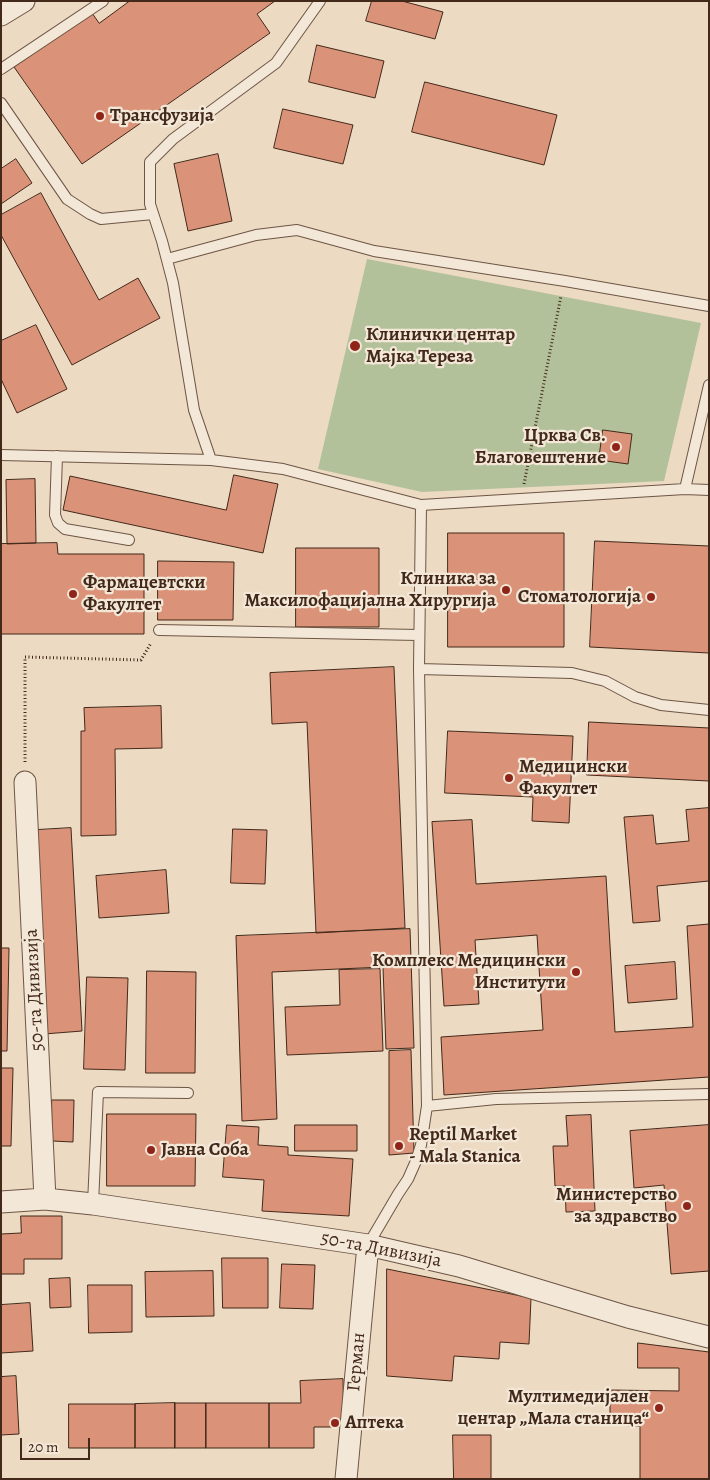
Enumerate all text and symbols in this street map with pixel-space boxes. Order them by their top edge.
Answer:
place label: Трансфузија [110,105,214,127]
marker: Трансфузија [94,110,106,122]
place label: Клинички центар Мајка Тереза [366,324,515,368]
marker: Клинички центар Мајка Тереза [348,339,362,353]
place label: Црква Св. Благовештение [475,425,606,469]
marker: Црква Св. Благовештение [610,441,622,453]
place label: Клиника за Максилофацијална Хирургија [244,568,496,612]
place label: Фармацевтски Факултет [83,572,206,616]
marker: Клиника за Максилофацијална Хирургија [500,584,512,596]
place label: Стоматологија [518,586,641,608]
marker: Фармацевтски Факултет [67,588,79,600]
marker: Стоматологија [645,591,657,603]
place label: Медицински Факултет [519,756,628,800]
marker: Медицински Факултет [503,772,515,784]
street label: 50-та Дивизија [20,928,50,1052]
place label: Комплекс Медицински Институти [372,950,566,994]
marker: Комплекс Медицински Институти [570,966,582,978]
place label: Reptil Market - Mala Stanica [409,1124,521,1168]
place label: Јавна Соба [161,1139,249,1161]
marker: Reptil Market - Mala Stanica [393,1140,405,1152]
marker: Јавна Соба [145,1144,157,1156]
place label: Министерство за здравство [556,1184,677,1228]
marker: Министерство за здравство [681,1200,693,1212]
street label: 50-та Дивизија [319,1227,443,1273]
street label: Герман [343,1331,371,1393]
place label: Мултимедијален центар „Мала станица“ [457,1386,649,1430]
marker: Мултимедијален центар „Мала станица“ [653,1402,665,1414]
place label: Аптека [345,1412,404,1434]
marker: Аптека [329,1417,341,1429]
scale bar [22,1428,92,1460]
text: 20 m [28,1437,59,1457]

